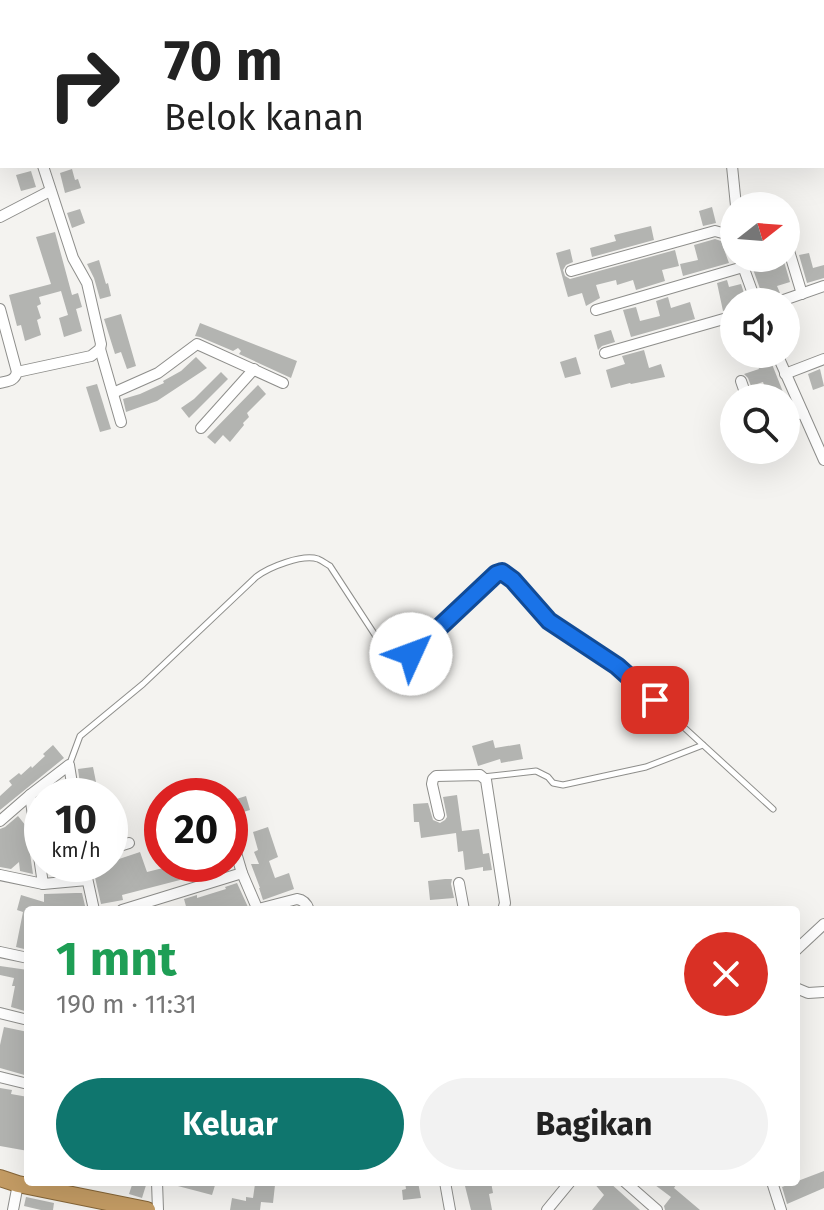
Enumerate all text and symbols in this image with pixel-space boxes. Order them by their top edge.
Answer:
text: 70 m [164,28,283,95]
icon: right [32,32,136,136]
text: Belok kanan [164,96,364,140]
north arrow [720,192,800,272]
map controls [720,192,800,464]
button: sound [720,288,800,368]
button: search [720,384,800,464]
position arrow [369,612,453,696]
pin [621,666,689,734]
icon: arrive [633,678,677,722]
speed limit sign: 20 [144,778,248,882]
text: 10 [55,796,97,844]
text: km/h [51,838,101,862]
text: 1 mnt [56,930,176,988]
button: close [684,932,768,1016]
text: 190 m · 11:31 [56,989,197,1020]
button: Keluar [56,1078,404,1170]
button: Bagikan [420,1078,768,1170]

